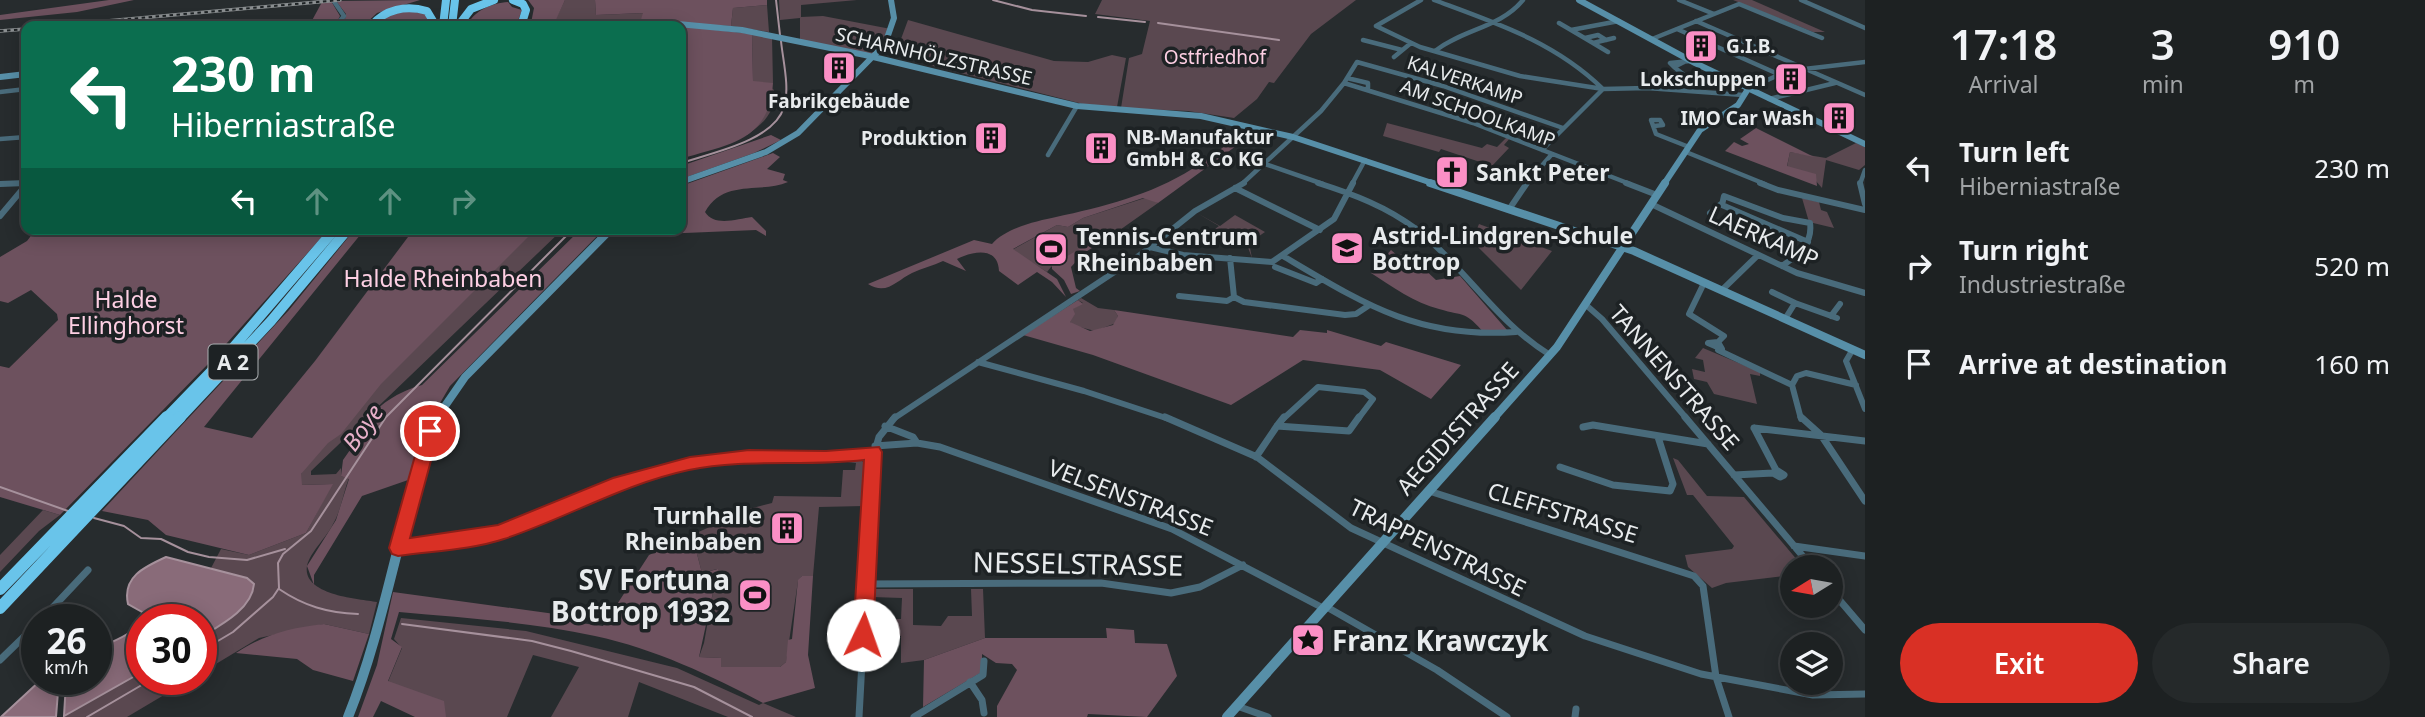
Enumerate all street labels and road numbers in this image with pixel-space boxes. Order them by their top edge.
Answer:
street label: SCHARNHÖLZSTRASSE [833,21,1035,91]
street label: KALVERKAMP [1404,49,1526,111]
street label: AM SCHOOLKAMP [1397,73,1559,153]
street label: LAERKAMP [1704,197,1824,275]
street label: TANNENSTRASSE [1603,297,1747,457]
road number: A 2 [208,344,258,380]
street label: AEGIDISTRASSE [1389,354,1525,502]
street label: VELSENSTRASSE [1044,451,1218,543]
street label: CLEFFSTRASSE [1484,474,1642,550]
street label: TRAPPENSTRASSE [1345,490,1531,604]
street label: NESSELSTRASSE [972,542,1184,584]

